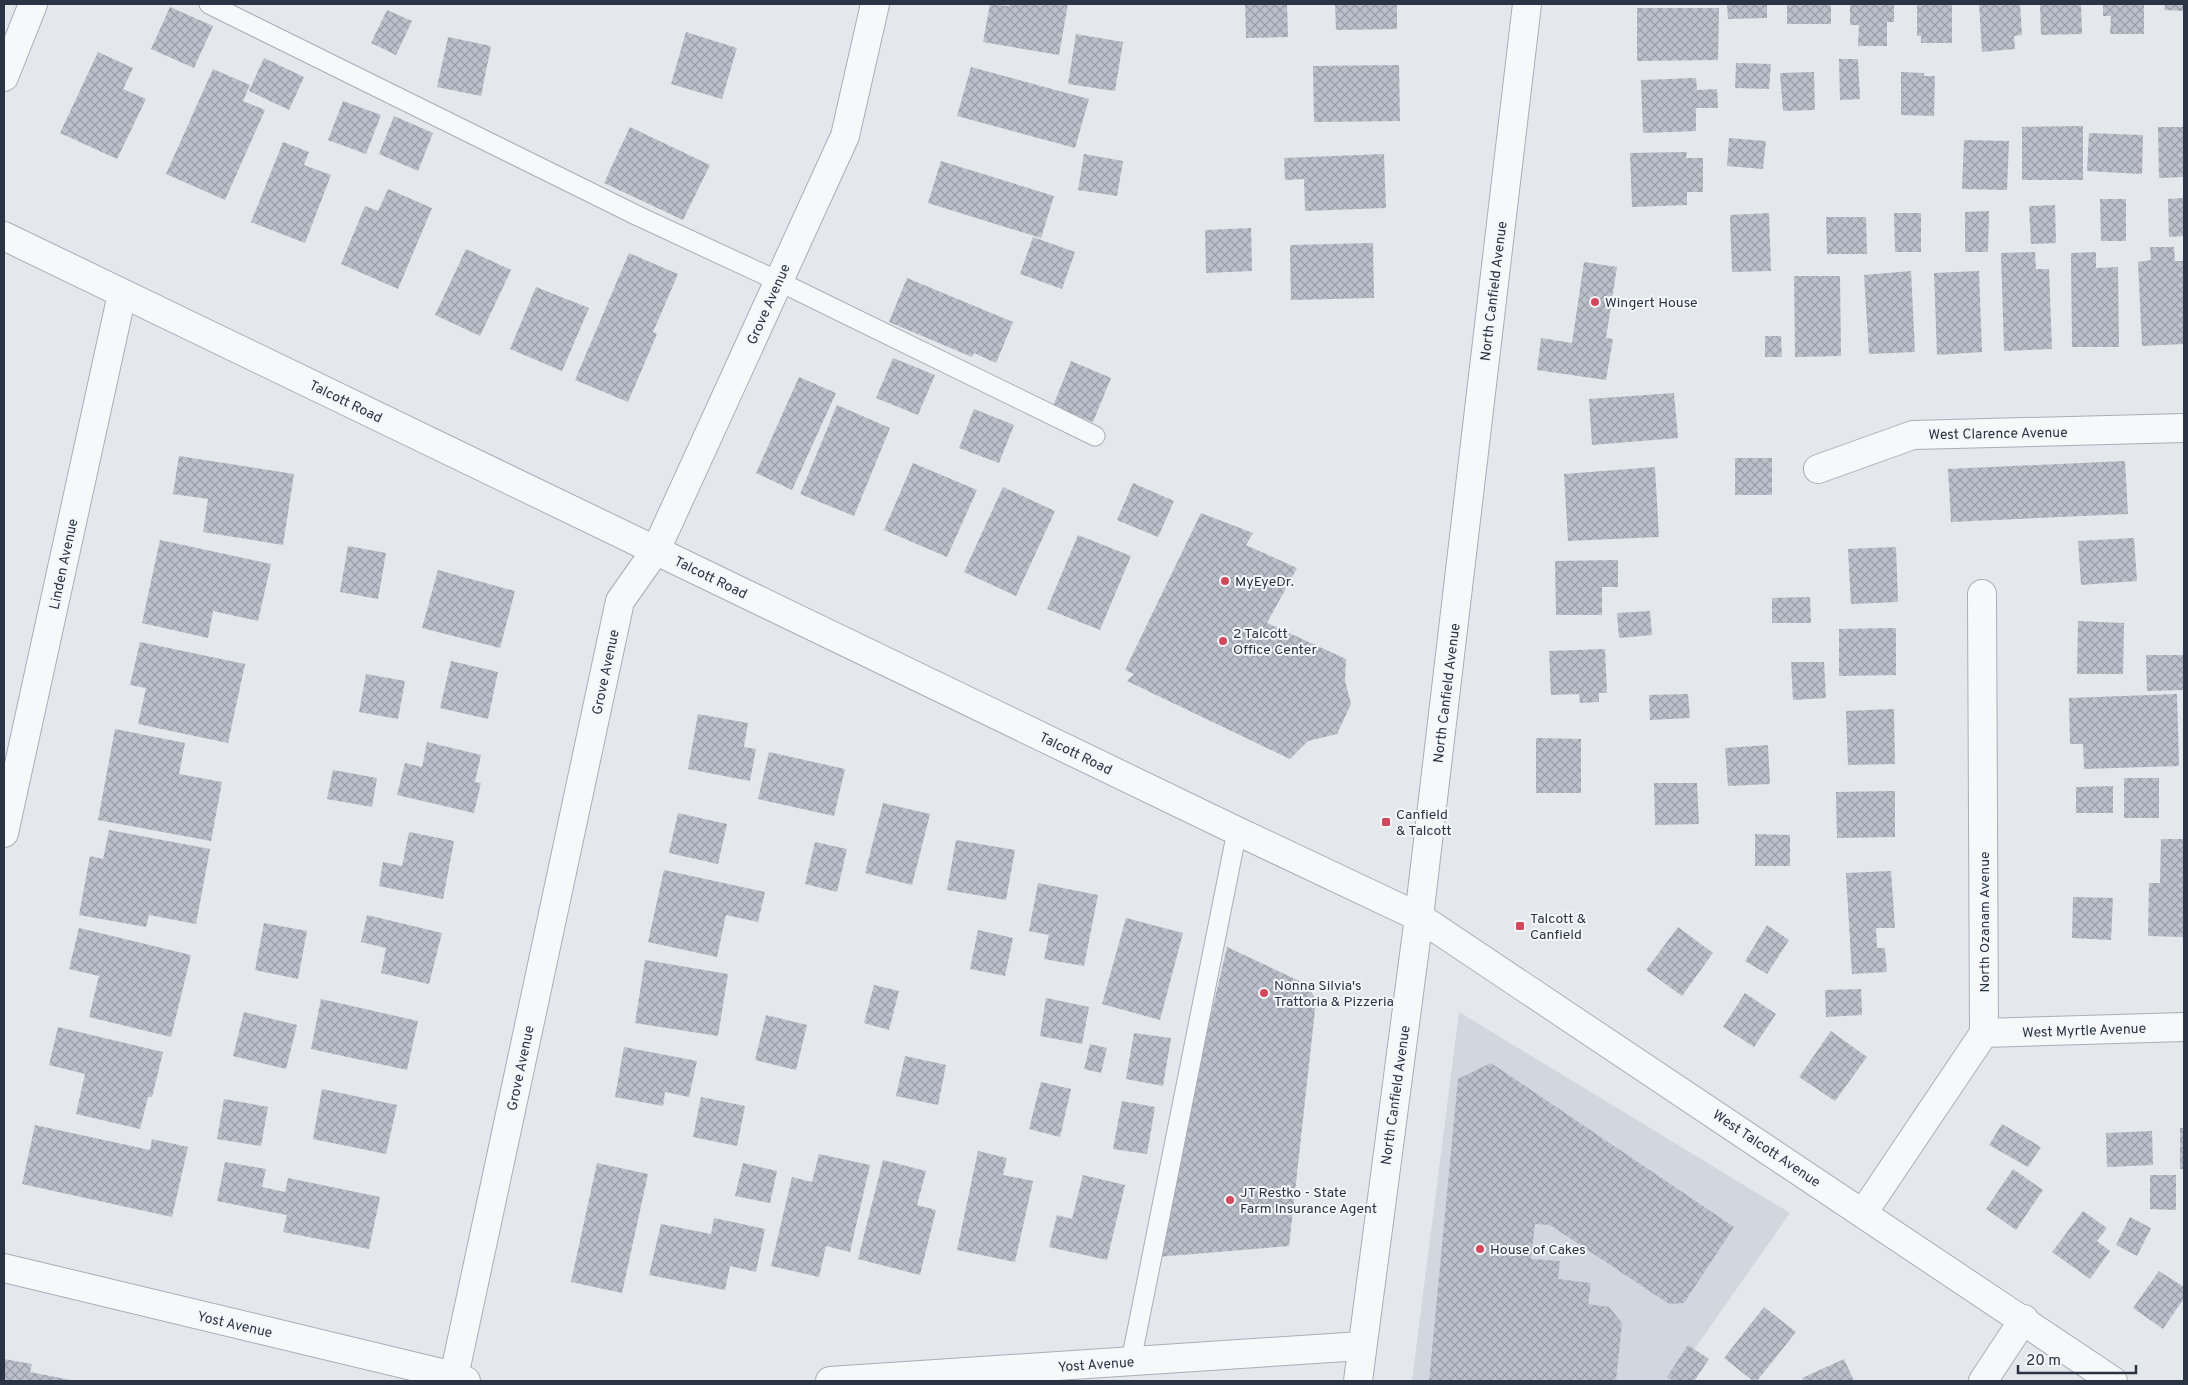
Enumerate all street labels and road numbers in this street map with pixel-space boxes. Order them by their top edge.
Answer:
street label: North Canfield Avenue [1477,220,1512,362]
street label: Grove Avenue [744,262,795,348]
street label: Talcott Road [306,377,385,427]
street label: West Clarence Avenue [1928,425,2068,444]
street label: Linden Avenue [47,517,82,611]
street label: Talcott Road [671,553,750,603]
street label: North Canfield Avenue [1430,622,1465,764]
street label: Grove Avenue [589,628,624,716]
street label: Talcott Road [1036,729,1115,779]
street label: North Ozanam Avenue [1977,852,1994,993]
street label: West Myrtle Avenue [2022,1021,2146,1042]
street label: Grove Avenue [504,1024,539,1112]
street label: North Canfield Avenue [1378,1024,1415,1166]
street label: West Talcott Avenue [1709,1107,1823,1192]
street label: Yost Avenue [195,1309,274,1342]
street label: Yost Avenue [1057,1354,1135,1377]

